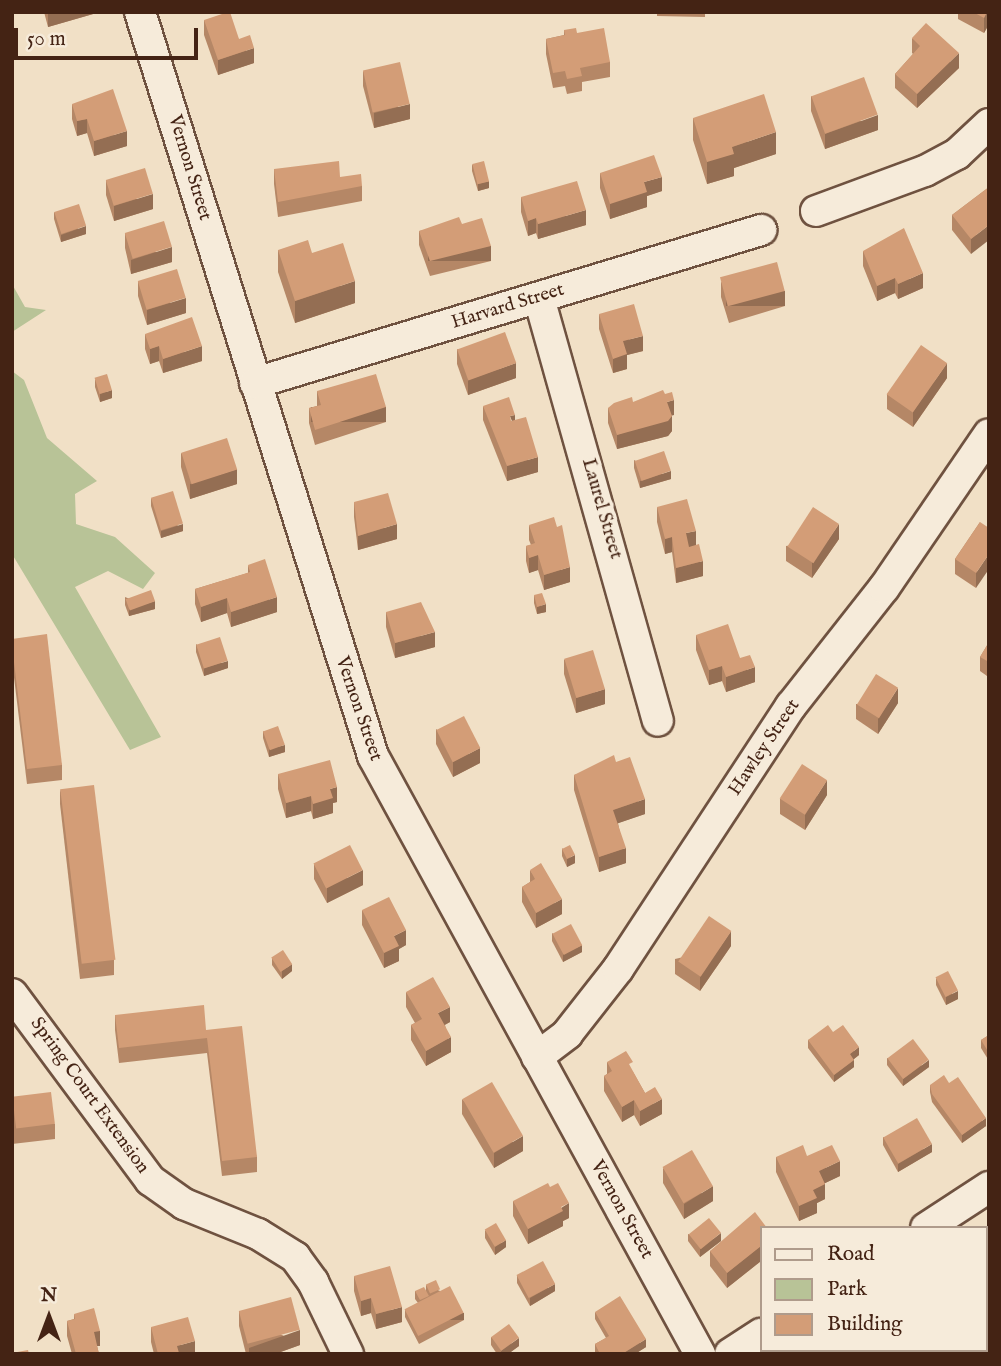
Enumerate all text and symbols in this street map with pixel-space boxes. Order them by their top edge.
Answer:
scale bar [18,14,201,58]
text: 50 m [27,26,66,53]
street label: Vernon Street [162,113,216,223]
street label: Harvard Street [449,279,567,335]
street label: Laurel Street [576,456,626,562]
street label: Vernon Street [329,654,387,764]
street label: Hawley Street [724,696,806,800]
street label: Spring Court Extension [25,1013,153,1179]
street label: Vernon Street [585,1157,657,1263]
legend [760,1226,987,1352]
text: Road [827,1241,874,1268]
text: Park [827,1276,867,1303]
north arrow [14,1282,84,1352]
text: N [41,1284,57,1308]
text: Building [827,1311,902,1338]

